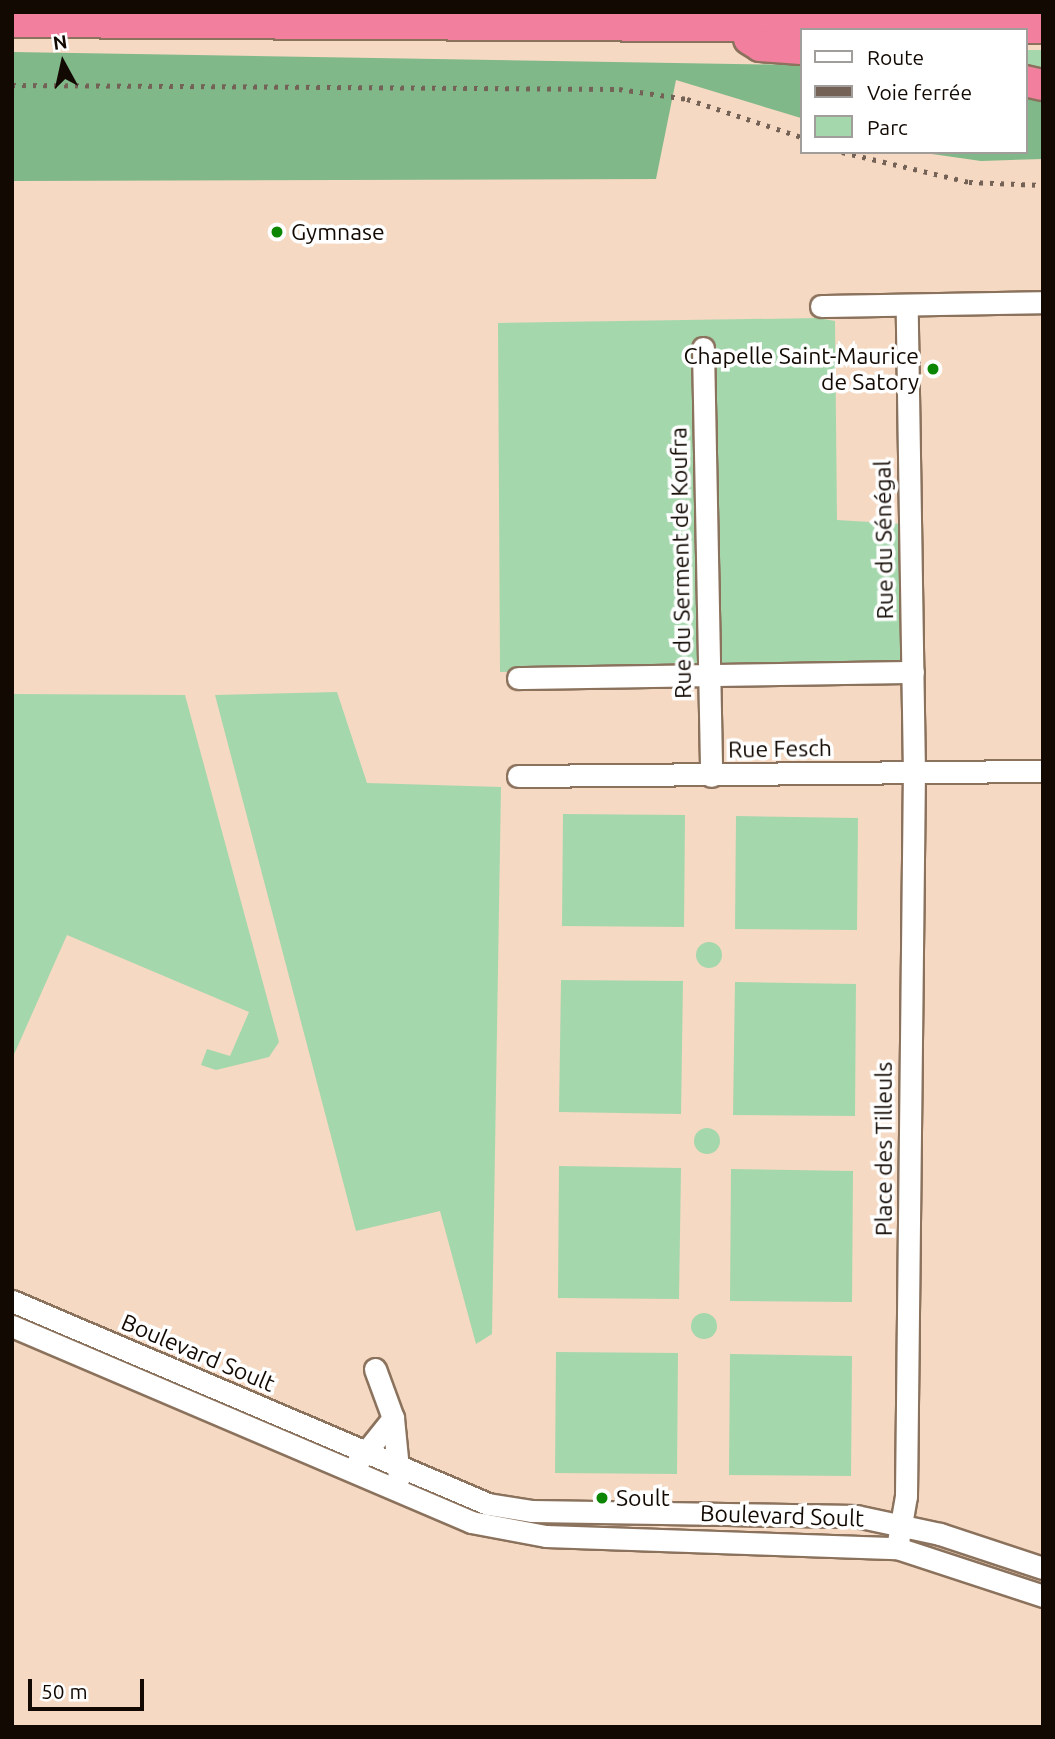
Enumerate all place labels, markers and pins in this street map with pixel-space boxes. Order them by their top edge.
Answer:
place label: Gymnase [291,218,385,246]
marker: Gymnase [269,224,285,240]
place label: Chapelle Saint-Maurice de Satory [684,342,919,396]
marker: Chapelle Saint-Maurice de Satory [925,361,941,377]
place label: Soult [616,1484,670,1512]
marker: Soult [594,1490,610,1506]

